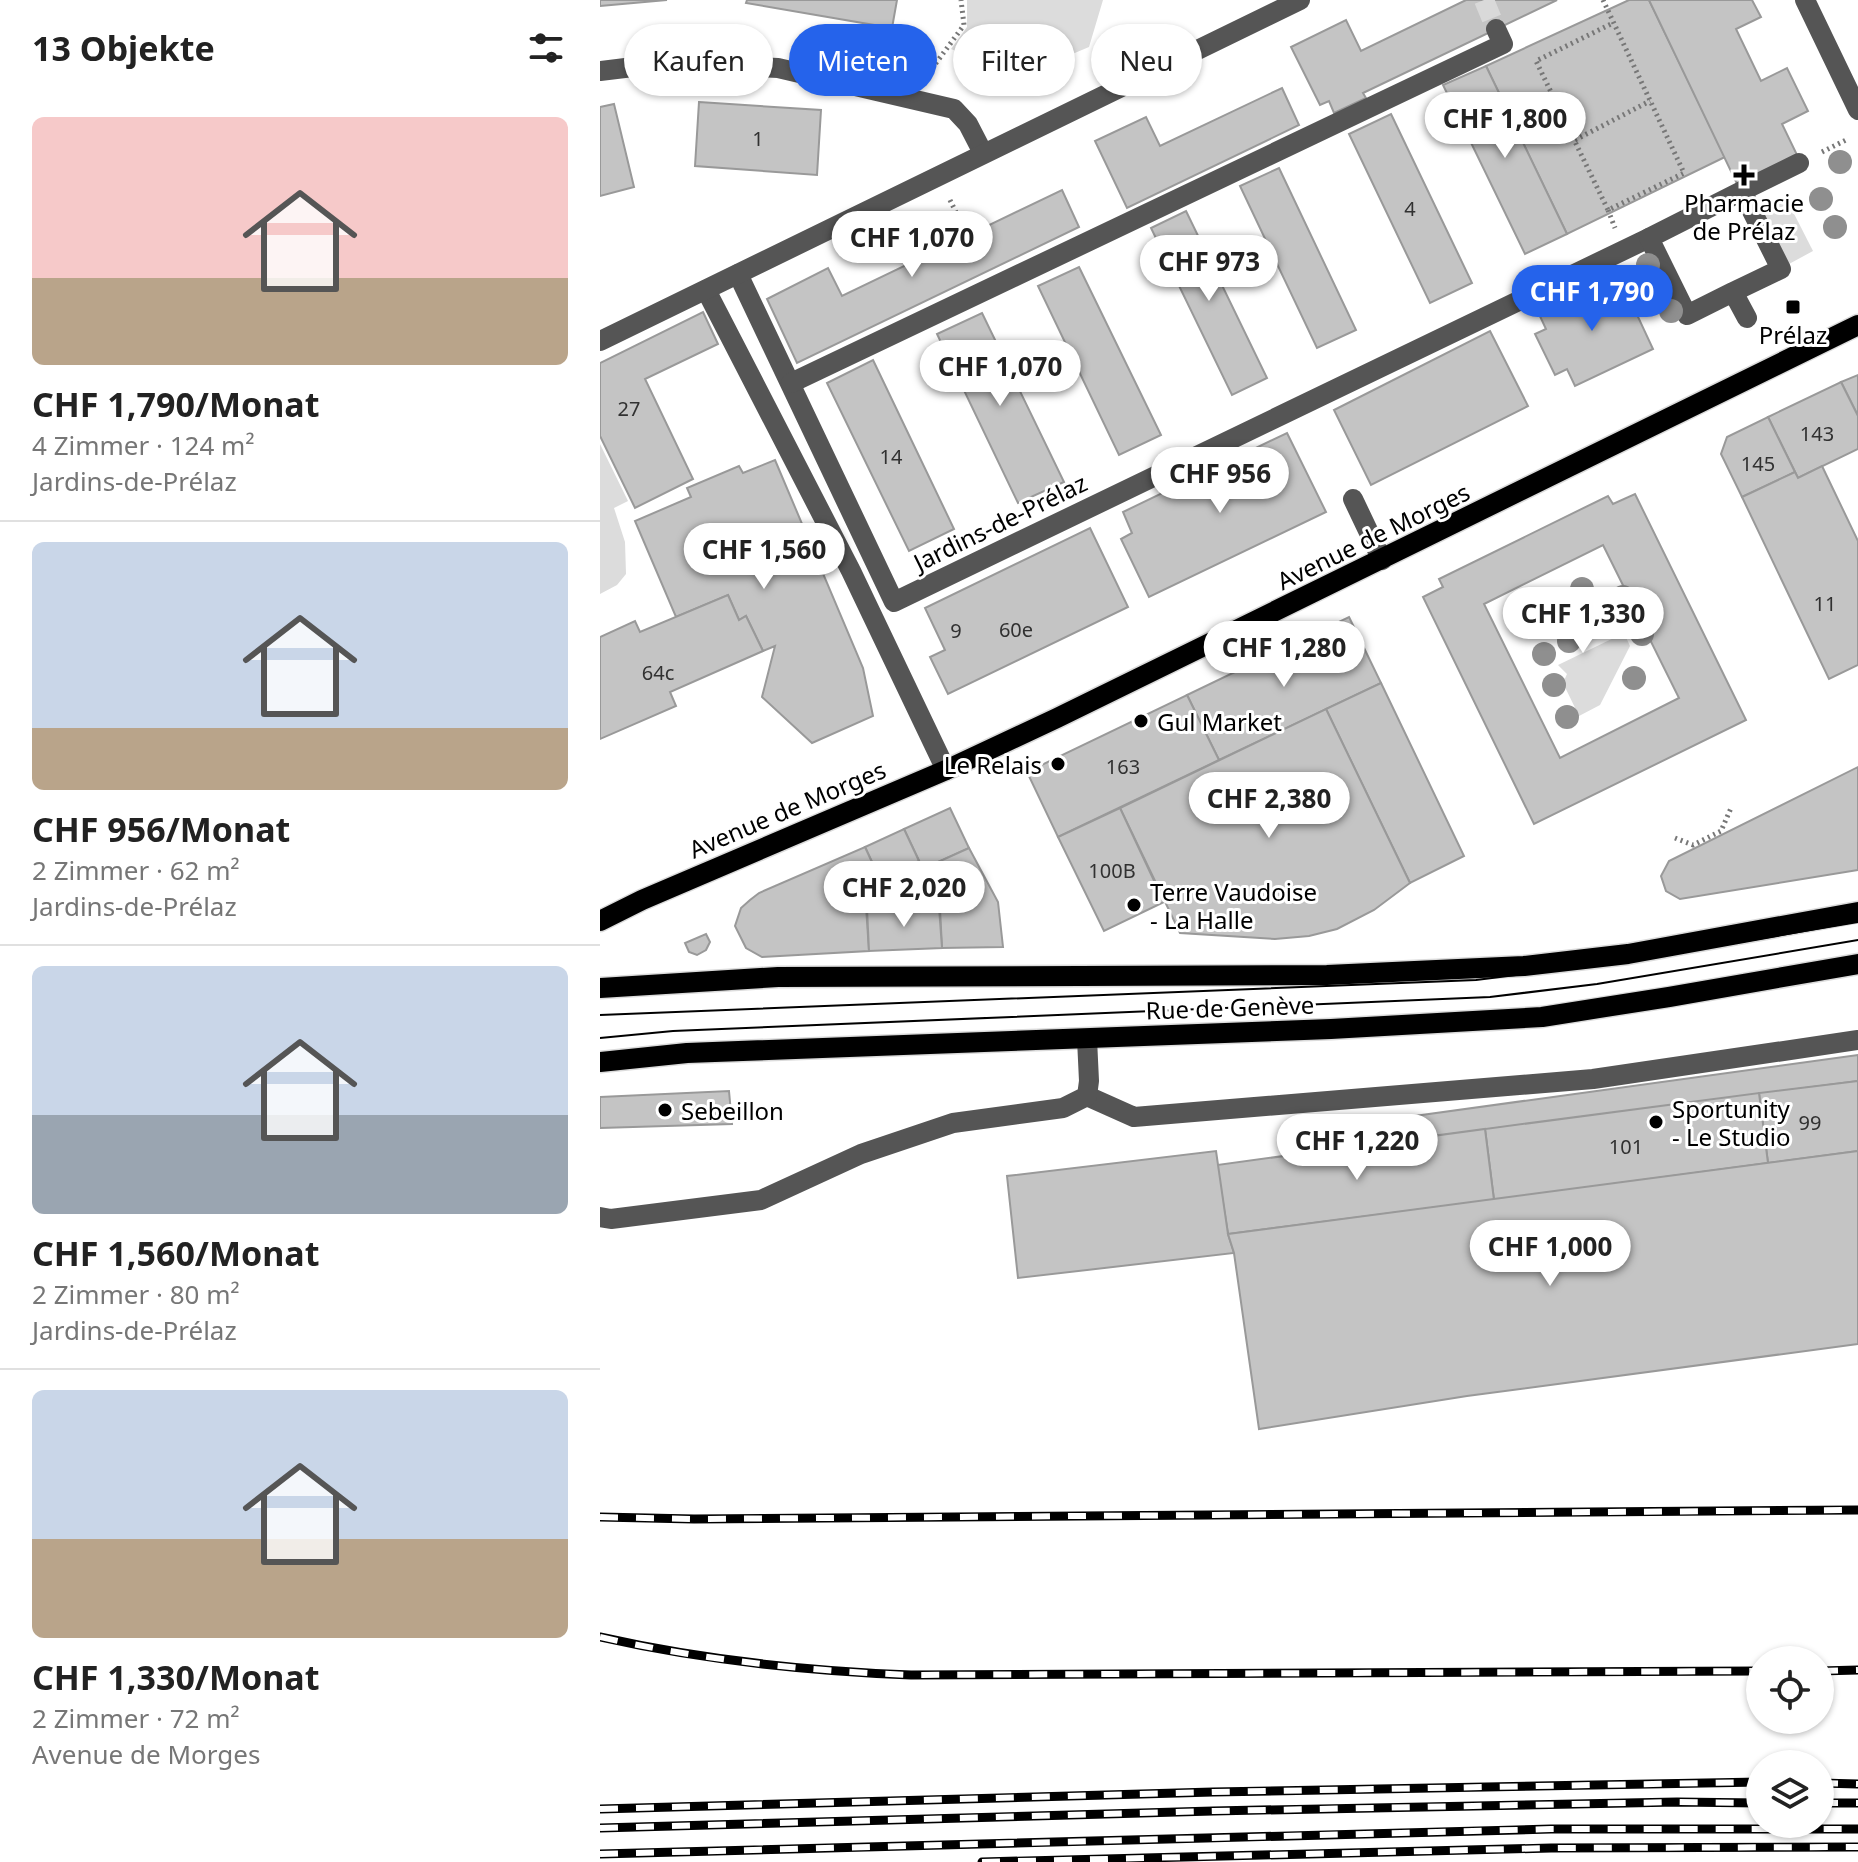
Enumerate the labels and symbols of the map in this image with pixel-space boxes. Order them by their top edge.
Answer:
pin: CHF 1,800 [1413,92,1597,160]
house number: 1 [752,125,764,152]
marker: Pharmacie de Prélaz [1735,166,1753,184]
place label: Pharmacie de Prélaz [1684,186,1804,247]
house number: 4 [1404,195,1416,222]
pin: CHF 1,070 [820,211,1004,279]
pin: CHF 973 [1135,235,1283,303]
pin: CHF 1,790 [1500,265,1684,333]
marker: Prélaz [1784,298,1802,316]
place label: Prélaz [1759,318,1827,351]
pin: CHF 1,070 [908,340,1092,408]
house number: 27 [618,395,640,422]
house number: 143 [1800,420,1834,447]
house number: 14 [880,443,903,470]
pin: CHF 956 [1146,447,1294,515]
house number: 145 [1741,450,1775,477]
street label: Jardins-de-Prélaz [906,466,1092,579]
street label: Avenue de Morges [1271,475,1475,597]
pin: CHF 1,560 [672,523,856,591]
pin: CHF 1,330 [1491,587,1675,655]
house number: 11 [1814,590,1836,617]
house number: 60e [999,616,1033,643]
house number: 9 [950,617,962,644]
pin: CHF 1,280 [1192,621,1376,689]
house number: 64c [642,659,674,686]
place label: Gul Market [1157,705,1282,738]
marker: Gul Market [1132,712,1150,730]
place label: Le Relais [944,748,1042,781]
street label: Avenue de Morges [684,753,890,865]
house number: 163 [1106,753,1140,780]
marker: Le Relais [1049,755,1067,773]
pin: CHF 2,380 [1177,772,1361,840]
house number: 100B [1088,857,1136,884]
pin: CHF 2,020 [812,861,996,929]
place label: Terre Vaudoise - La Halle [1150,875,1317,936]
marker: Terre Vaudoise - La Halle [1125,896,1143,914]
street label: Rue de Genève [1145,988,1315,1026]
place label: Sportunity - Le Studio [1672,1092,1791,1153]
place label: Sebeillon [681,1094,784,1127]
marker: Sebeillon [656,1101,674,1119]
house number: 99 [1799,1109,1821,1136]
marker: Sportunity - Le Studio [1647,1113,1665,1131]
pin: CHF 1,220 [1265,1114,1449,1182]
house number: 101 [1609,1133,1643,1160]
pin: CHF 1,000 [1458,1220,1642,1288]

